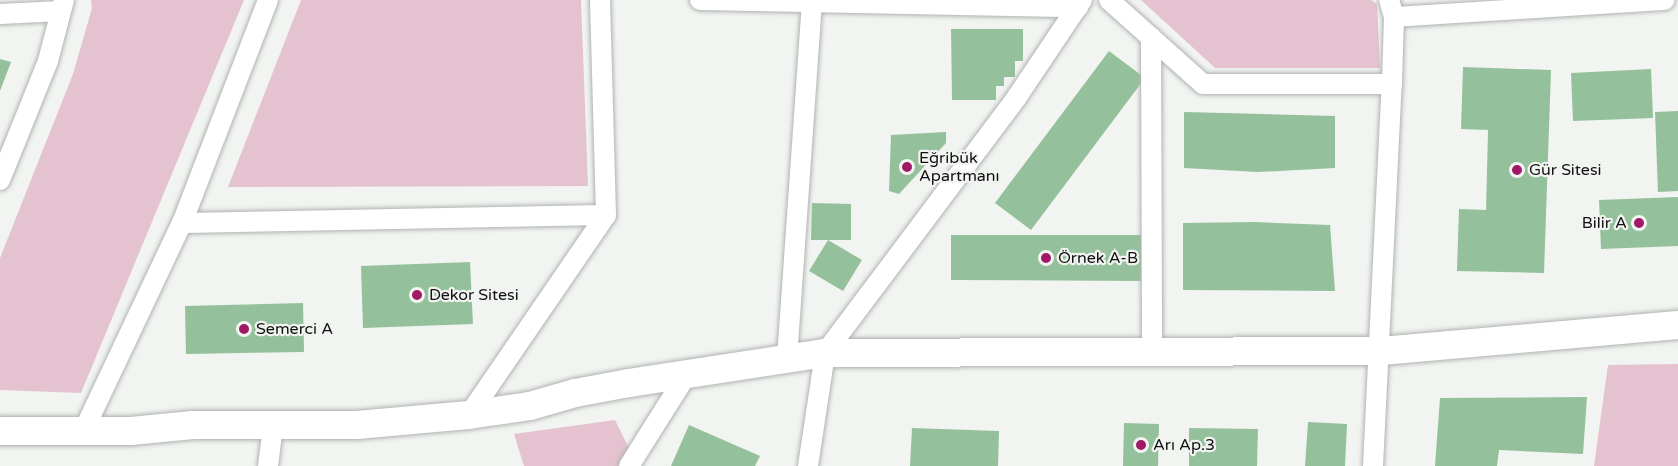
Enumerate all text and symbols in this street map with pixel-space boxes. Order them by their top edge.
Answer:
place label: Eğribük Apartmanı [919,148,1000,186]
marker: Eğribük Apartmanı [900,160,914,174]
place label: Gür Sitesi [1529,160,1602,180]
marker: Gür Sitesi [1510,163,1524,177]
place label: Bilir A [1582,213,1627,233]
marker: Bilir A [1632,216,1646,230]
place label: Örnek A-B [1058,248,1138,268]
marker: Örnek A-B [1039,251,1053,265]
place label: Dekor Sitesi [429,285,519,305]
marker: Dekor Sitesi [410,288,424,302]
place label: Semerci A [256,319,333,339]
marker: Semerci A [237,322,251,336]
place label: Arı Ap.3 [1153,435,1215,455]
marker: Arı Ap.3 [1134,438,1148,452]

